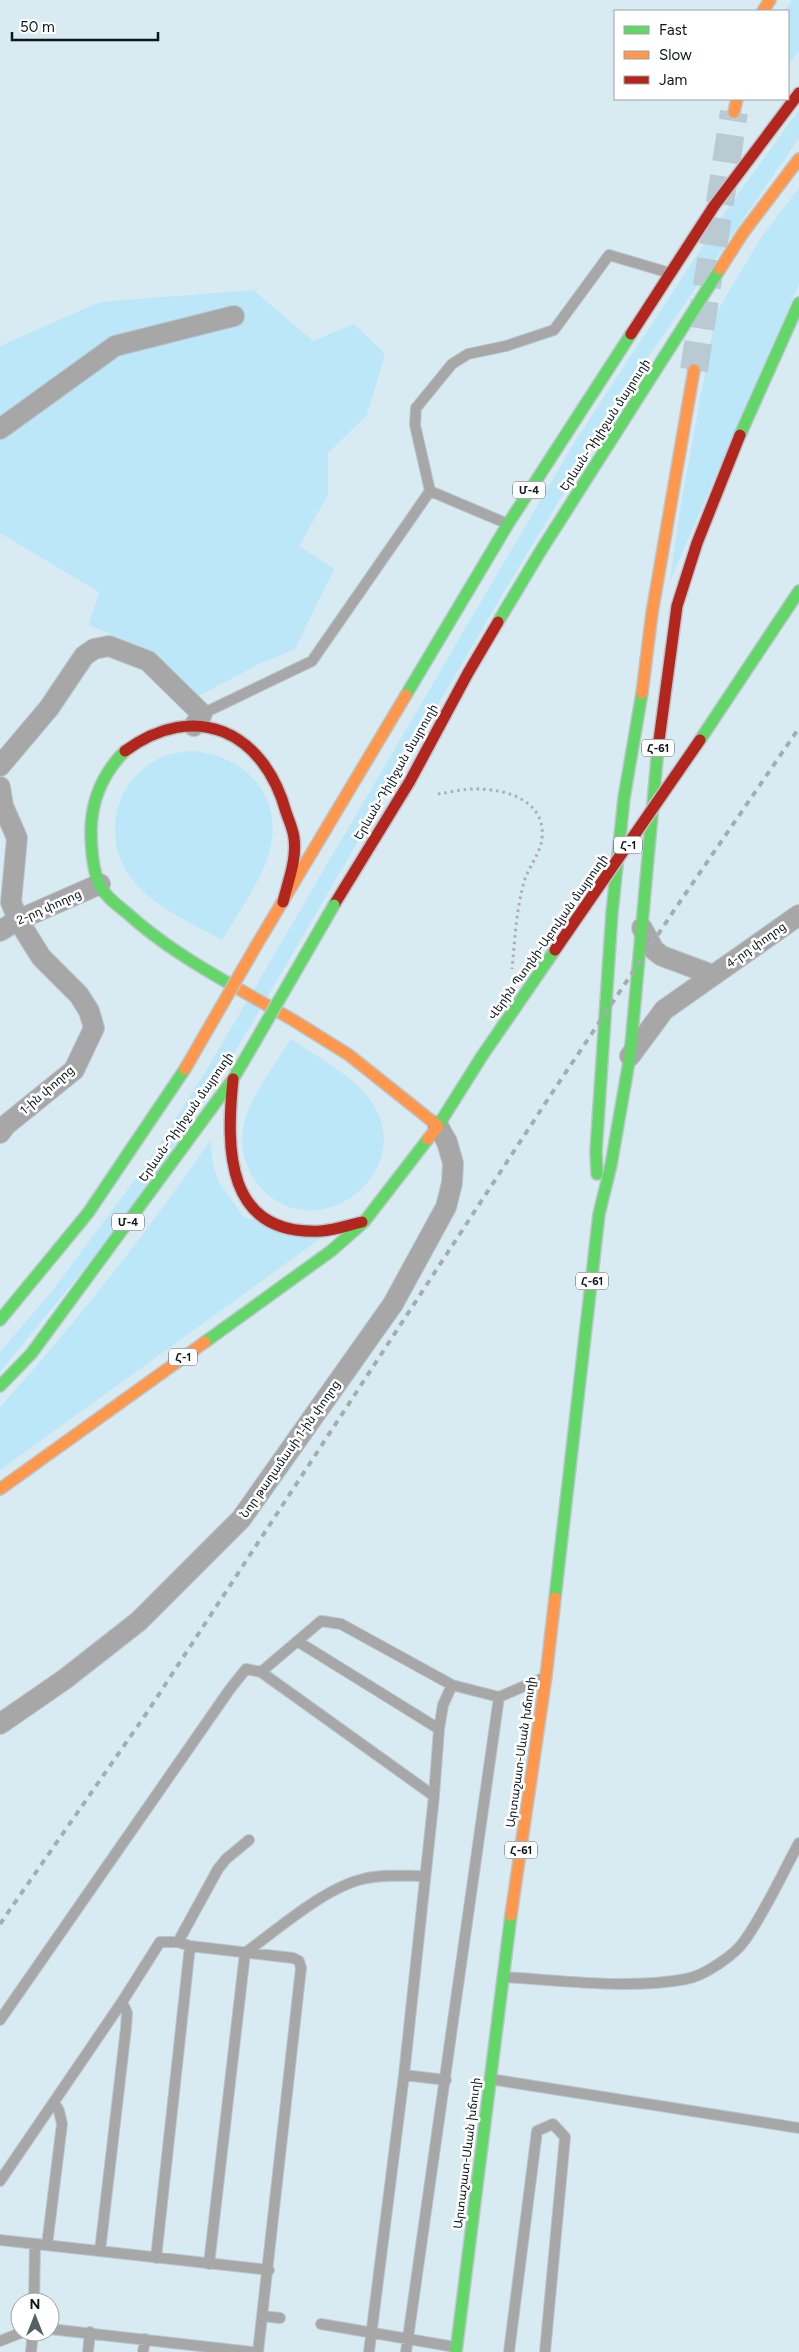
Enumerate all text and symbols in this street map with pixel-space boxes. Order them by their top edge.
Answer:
scale bar [12,10,159,42]
legend [614,10,789,100]
text: 50 m [20,18,55,36]
text: Fast [659,21,688,39]
text: Slow [659,46,692,64]
text: Jam [659,71,687,89]
street label: Երևան-Դիլիջան մայրուղի [557,356,653,494]
road number: Մ-4 [513,482,545,498]
street label: Երևան-Դիլիջան մայրուղի [351,701,441,843]
road number: Հ-61 [642,740,674,756]
road number: Հ-1 [614,836,642,854]
street label: Վերին Պտղնի-Աբովյան մայրուղի [485,852,611,1022]
street label: 2-րդ փողոց [15,887,83,927]
street label: 4-րդ փողոց [723,919,789,971]
street label: Երևան-Դիլիջան մայրուղի [136,1050,236,1184]
street label: 1-ին փողոց [17,1063,77,1117]
road number: Մ-4 [112,1214,144,1230]
road number: Հ-61 [576,1272,608,1290]
road number: Հ-1 [169,1348,197,1365]
street label: Նոր թաղամասի 1-ին փողոց [237,1378,343,1520]
street label: Արտաշատ-Սևան խճուղի [503,1676,539,1828]
road number: Հ-61 [505,1842,537,1858]
street label: Արտաշատ-Սևան խճուղի [451,2076,483,2230]
north arrow [10,2292,60,2342]
text: N [30,2296,40,2313]

